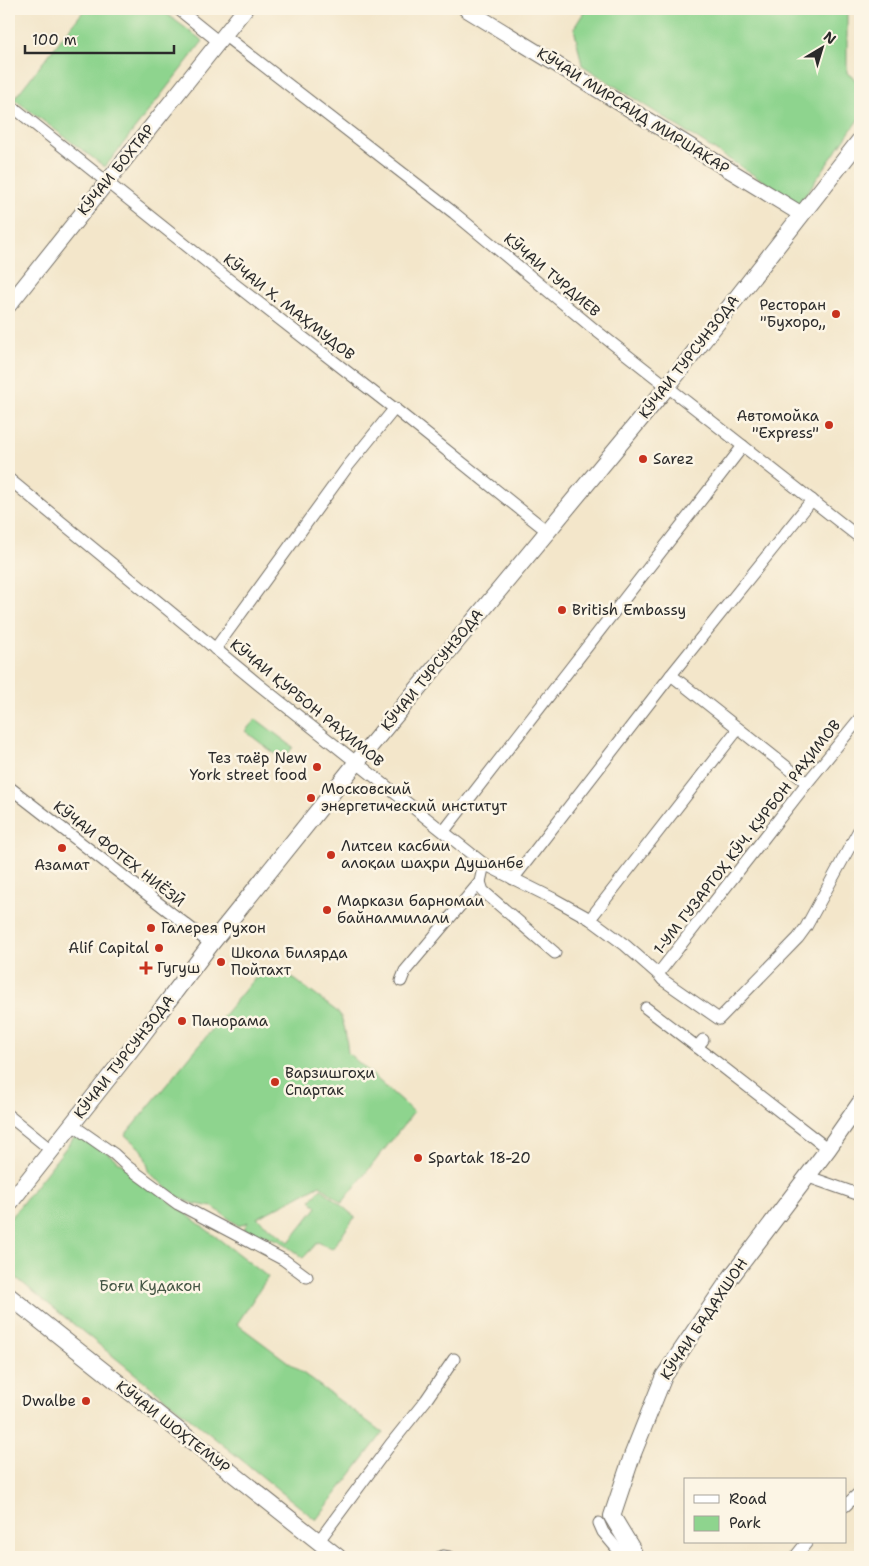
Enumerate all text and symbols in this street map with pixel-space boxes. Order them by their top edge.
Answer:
scale bar [25,22,174,54]
north arrow [796,22,846,72]
text: N [820,27,840,48]
text: 100 m [32,30,77,50]
street label: КӮЧАИ МИРСАИД МИРШАКАР [533,43,733,179]
street label: КӮЧАИ БОХТАР [73,120,159,220]
street label: КӮЧАИ ТУРДИЕВ [499,229,605,321]
street label: КӮЧАИ Х. МАҲМУДОВ [219,249,359,365]
street label: КӮЧАИ ТУРСУНЗОДА [634,291,744,423]
place label: Ресторан "Бухоро,, [759,295,826,332]
marker: Ресторан "Бухоро,, [830,308,842,320]
place label: Автомойка "Express" [736,406,820,443]
marker: Автомойка "Express" [823,419,835,431]
place label: Sarez [653,449,694,469]
marker: Sarez [637,453,649,465]
place label: British Embassy [572,600,686,620]
marker: British Embassy [556,604,568,616]
street label: КӮЧАИ ТУРСУНЗОДА [376,605,488,735]
street label: КӮЧАИ ҚУРБОН РАҲИМОВ [226,635,388,772]
street label: 1-УМ ГУЗАРГОҲ КӮЧ. ҚУРБОН РАҲИМОВ [649,715,845,959]
place label: Тез таёр New York street food [190,748,307,785]
marker: Тез таёр New York street food [311,761,323,773]
place label: Московский энергетический институт [321,779,508,816]
marker: Московский энергетический институт [305,792,317,804]
street label: КӮЧАИ ФОТЕХ НИЁЗӢ [49,796,189,912]
place label: Литсеи касбии алоқаи шаҳри Душанбе [341,836,524,873]
marker: Азамат [56,842,68,854]
marker: Литсеи касбии алоқаи шаҳри Душанбе [325,849,337,861]
place label: Азамат [34,855,90,875]
place label: Маркази барномаи байналмилали [337,891,485,928]
marker: Маркази барномаи байналмилали [321,904,333,916]
place label: Галерея Рухон [161,918,266,938]
marker: Галерея Рухон [145,922,157,934]
place label: Alif Capital [68,938,149,958]
marker: Alif Capital [153,942,165,954]
place label: Школа Билярда Пойтахт [231,943,348,980]
marker: Школа Билярда Пойтахт [215,956,227,968]
place label: Гугуш [157,958,200,978]
marker: Гугуш [139,961,153,975]
street label: КӮЧАИ ТУРСУНЗОДА [69,991,179,1123]
place label: Панорама [192,1011,269,1031]
marker: Панорама [176,1015,188,1027]
place label: Варзишгоҳи Спартак [285,1063,375,1100]
marker: Варзишгоҳи Спартак [269,1076,281,1088]
place label: Spartak 18-20 [428,1148,531,1168]
marker: Spartak 18-20 [412,1152,424,1164]
street label: КӮЧАИ БАДАХШОН [656,1254,752,1384]
park label: Боғи Кудакон [99,1276,201,1296]
street label: КӮЧАИ ШОҲТЕМУР [112,1376,234,1478]
place label: Dwalbe [22,1391,76,1411]
marker: Dwalbe [80,1395,92,1407]
legend [684,1478,846,1544]
text: Road [729,1489,767,1509]
text: Park [729,1513,761,1533]

